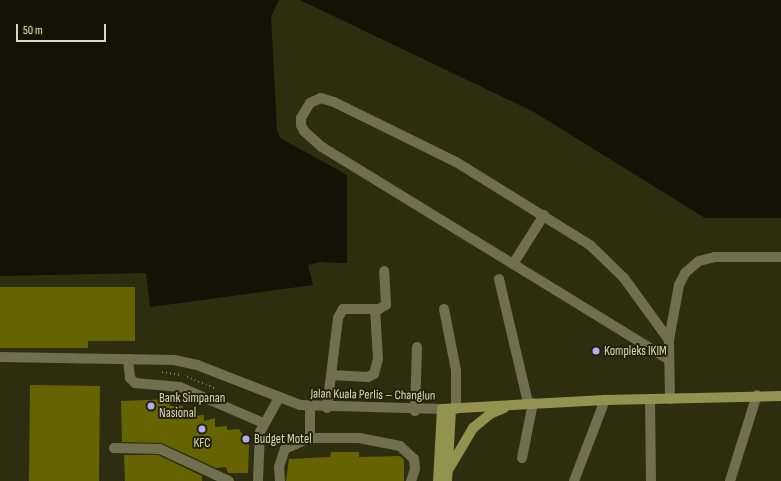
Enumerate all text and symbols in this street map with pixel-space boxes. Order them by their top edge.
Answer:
scale bar [18,16,108,42]
text: 50 m [23,23,43,38]
place label: Kompleks IKIM [604,343,667,359]
marker: Kompleks IKIM [591,346,601,356]
street label: Jalan Kuala Perlis – Changlun [310,386,436,404]
place label: Bank Simpanan Nasional [159,391,225,422]
marker: Bank Simpanan Nasional [146,401,156,411]
marker: KFC [197,424,207,434]
place label: Budget Motel [254,431,312,447]
marker: Budget Motel [241,434,251,444]
place label: KFC [193,435,211,451]

